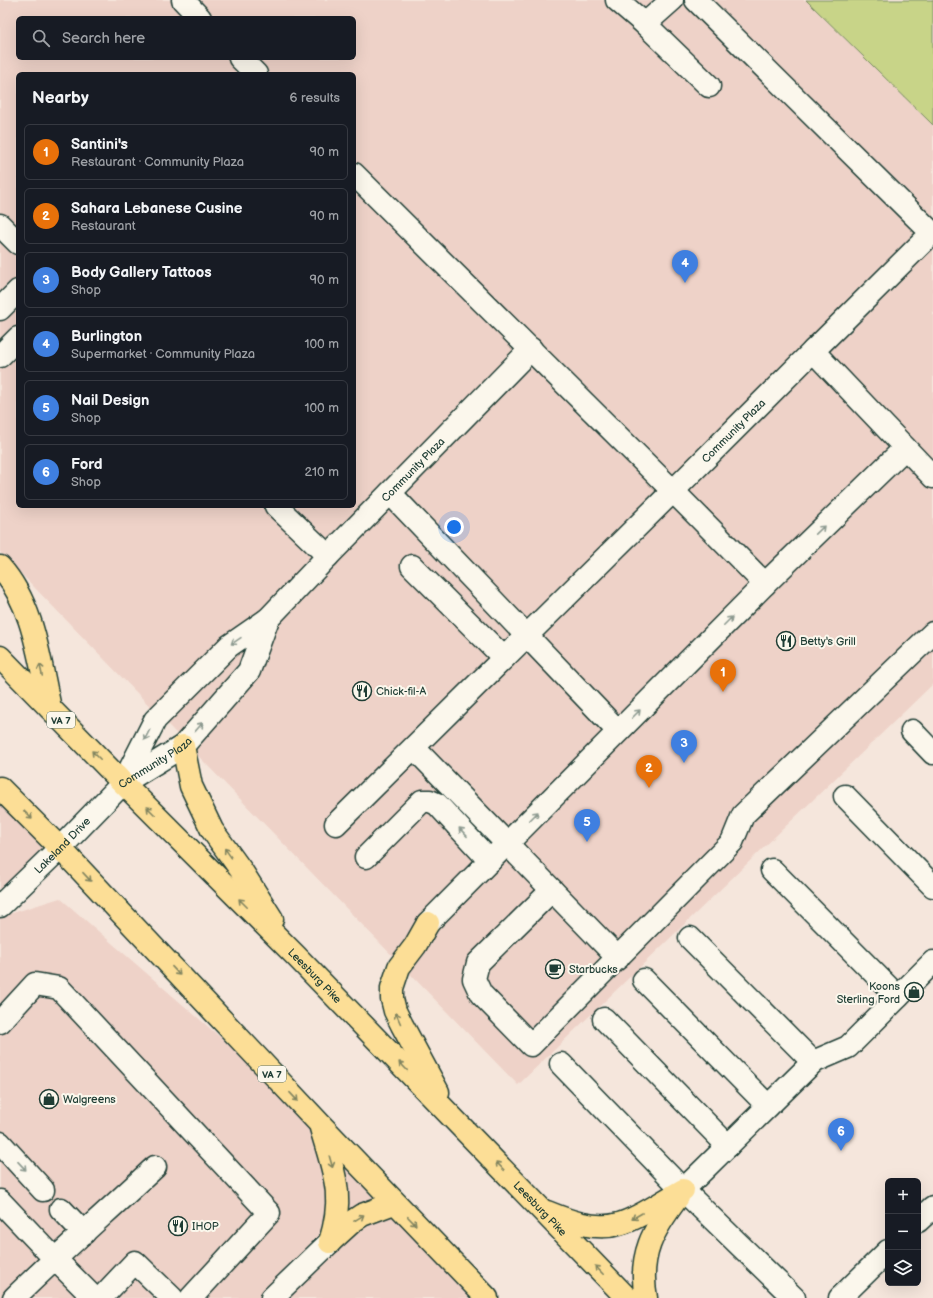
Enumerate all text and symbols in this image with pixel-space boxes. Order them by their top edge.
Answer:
search box [16,16,356,60]
icon: search [30,27,52,49]
text: Search here [62,29,145,48]
text: Nearby [32,88,89,108]
text: 6 results [290,90,340,106]
text: Santini's [71,135,128,154]
text: 1 [43,144,49,160]
text: 90 m [310,144,339,160]
text: Restaurant · Community Plaza [71,154,244,170]
text: Sahara Lebanese Cusine [71,199,242,218]
text: 2 [42,208,50,224]
text: 90 m [310,208,339,224]
text: Restaurant [71,218,136,234]
pin: 4 [672,250,698,283]
text: Body Gallery Tattoos [71,263,212,282]
text: 3 [42,272,50,288]
text: 90 m [310,272,339,288]
text: Shop [71,282,101,298]
text: Burlington [71,327,142,346]
text: 4 [42,336,50,352]
text: 100 m [304,336,339,352]
text: Supermarket · Community Plaza [71,346,255,362]
text: Nail Design [71,391,149,410]
street label: Community Plaza [699,396,768,466]
text: 5 [42,400,50,416]
text: 100 m [304,400,339,416]
text: Shop [71,410,101,426]
street label: Community Plaza [379,435,448,505]
text: Ford [71,455,103,474]
text: 6 [42,464,50,480]
text: 210 m [305,464,339,480]
text: Shop [71,474,101,490]
your location [444,517,464,537]
one-way arrow [815,526,825,535]
one-way arrow [723,616,733,626]
restaurant icon: Betty's Grill [775,630,797,652]
place label: Betty's Grill [800,635,856,648]
one-way arrow [230,637,241,645]
pin: 1 [710,659,736,692]
one-way arrow [37,663,45,676]
restaurant icon: Chick-fil-A [351,680,373,702]
place label: Chick-fil-A [376,685,426,698]
one-way arrow [631,709,641,719]
road number: VA 7 [47,712,75,728]
one-way arrow [195,722,204,732]
one-way arrow [143,729,151,741]
pin: 3 [671,730,697,763]
street label: Community Plaza [116,735,195,791]
one-way arrow [91,750,101,760]
pin: 2 [636,755,662,788]
one-way arrow [146,806,156,816]
pin: 5 [574,809,600,842]
one-way arrow [23,810,33,820]
one-way arrow [529,811,539,821]
street label: Lakeland Drive [32,814,94,876]
one-way arrow [458,827,468,837]
one-way arrow [224,847,232,858]
one-way arrow [82,871,91,881]
one-way arrow [238,898,248,908]
street label: Leesburg Pike [285,946,344,1006]
cafe icon: Starbucks [544,958,566,980]
place label: Starbucks [569,963,618,976]
one-way arrow [171,966,181,976]
place label: Koons Sterling Ford [837,980,901,1006]
shop icon: Koons Sterling Ford [903,981,925,1003]
one-way arrow [394,1012,402,1024]
one-way arrow [398,1061,408,1071]
road number: VA 7 [258,1066,286,1082]
shop icon: Walgreens [38,1088,60,1110]
one-way arrow [289,1092,298,1102]
place label: Walgreens [63,1093,116,1106]
pin: 6 [828,1118,854,1151]
one-way arrow [328,1155,335,1168]
one-way arrow [17,1161,26,1171]
one-way arrow [495,1161,505,1171]
map controls [885,1178,921,1286]
button: + [885,1178,921,1214]
street label: Leesburg Pike [511,1179,570,1239]
one-way arrow [353,1213,365,1221]
one-way arrow [631,1213,643,1221]
button: − [885,1214,921,1250]
restaurant icon: IHOP [167,1215,189,1237]
one-way arrow [407,1216,417,1226]
place label: IHOP [192,1220,219,1233]
button: layers [885,1250,921,1286]
one-way arrow [595,1265,604,1275]

